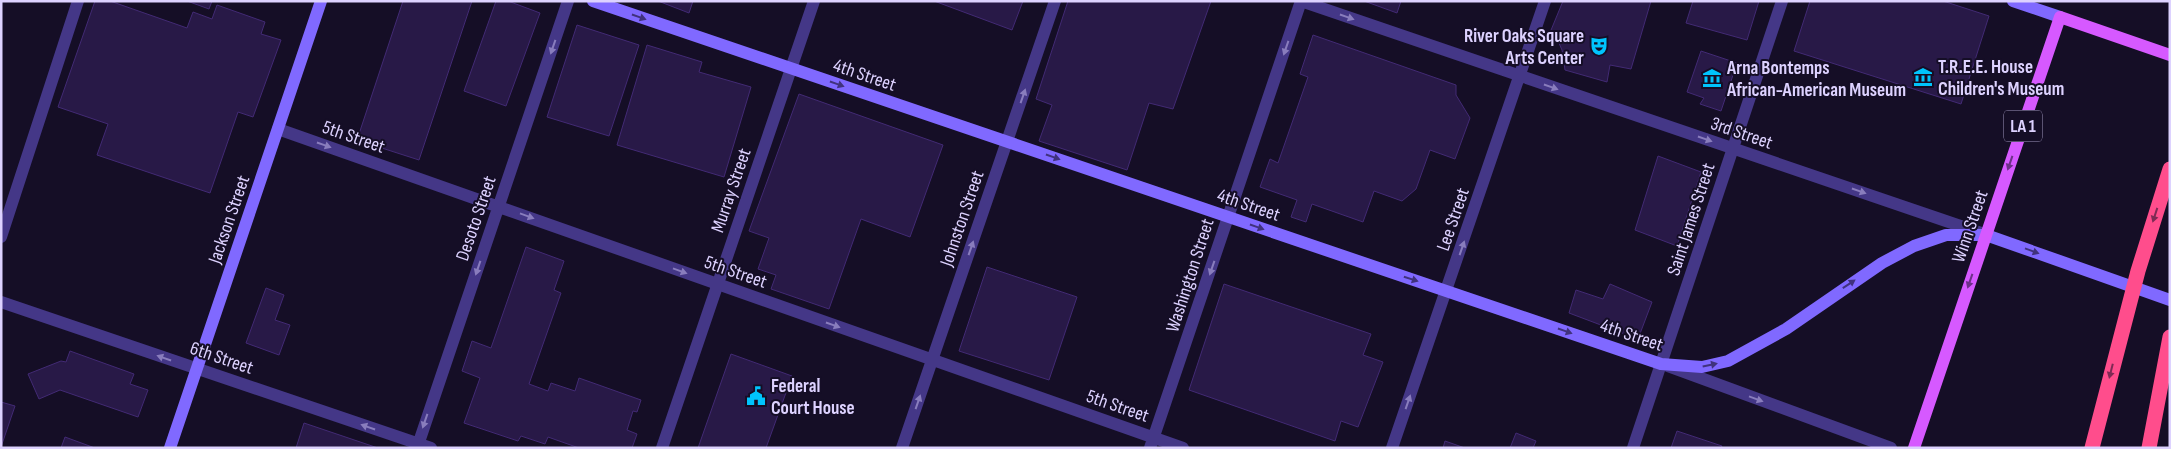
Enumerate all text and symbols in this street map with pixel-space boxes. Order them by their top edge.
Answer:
one-way arrow [632,13,647,21]
one-way arrow [1340,14,1355,21]
place label: River Oaks Square Arts Center [1464,25,1584,70]
theatre icon: River Oaks Square Arts Center [1588,35,1610,57]
one-way arrow [548,40,556,55]
one-way arrow [1281,40,1289,55]
street label: 4th Street [830,54,899,97]
place label: T.R.E.E. House Children's Museum [1938,56,2064,101]
place label: Arna Bontemps African-American Museum [1726,57,1906,102]
museum icon: T.R.E.E. House Children's Museum [1912,66,1934,88]
museum icon: Arna Bontemps African-American Museum [1701,67,1723,89]
one-way arrow [830,80,845,88]
one-way arrow [1544,83,1559,91]
one-way arrow [1020,88,1027,103]
road number: LA 1 [2004,110,2042,142]
street label: 3rd Street [1707,112,1776,155]
street label: 5th Street [319,116,388,159]
one-way arrow [1698,135,1713,143]
one-way arrow [316,142,331,149]
street label: Murray Street [706,145,757,236]
one-way arrow [1046,154,1061,162]
one-way arrow [2006,156,2014,171]
street label: Saint James Street [1662,160,1721,279]
street label: Johnston Street [935,167,990,270]
street label: Jackson Street [203,172,255,268]
street label: Desoto Street [451,173,502,264]
street label: 4th Street [1214,184,1283,227]
street label: Lee Street [1432,185,1475,254]
street label: Winn Street [1947,187,1994,266]
one-way arrow [1851,188,1866,195]
one-way arrow [2151,208,2159,223]
one-way arrow [519,213,534,220]
street label: Washington Street [1161,216,1220,335]
one-way arrow [1249,223,1264,231]
one-way arrow [967,240,975,255]
one-way arrow [1458,241,1466,256]
one-way arrow [2025,247,2040,255]
street label: 5th Street [701,251,770,294]
one-way arrow [474,260,481,275]
one-way arrow [1208,261,1216,276]
one-way arrow [672,268,687,275]
one-way arrow [1966,274,1974,289]
one-way arrow [1403,276,1418,283]
one-way arrow [1843,280,1856,289]
street label: 4th Street [1597,314,1666,357]
one-way arrow [826,321,841,329]
one-way arrow [1557,328,1572,335]
street label: 6th Street [187,337,256,380]
one-way arrow [156,354,171,362]
one-way arrow [1702,361,1717,369]
one-way arrow [2107,364,2115,379]
place label: Federal Court House [771,375,855,420]
public building icon: Federal Court House [745,385,767,407]
street label: 5th Street [1083,385,1152,428]
one-way arrow [915,394,922,409]
one-way arrow [1405,394,1413,409]
one-way arrow [1749,396,1764,403]
one-way arrow [421,414,429,429]
one-way arrow [360,422,375,430]

